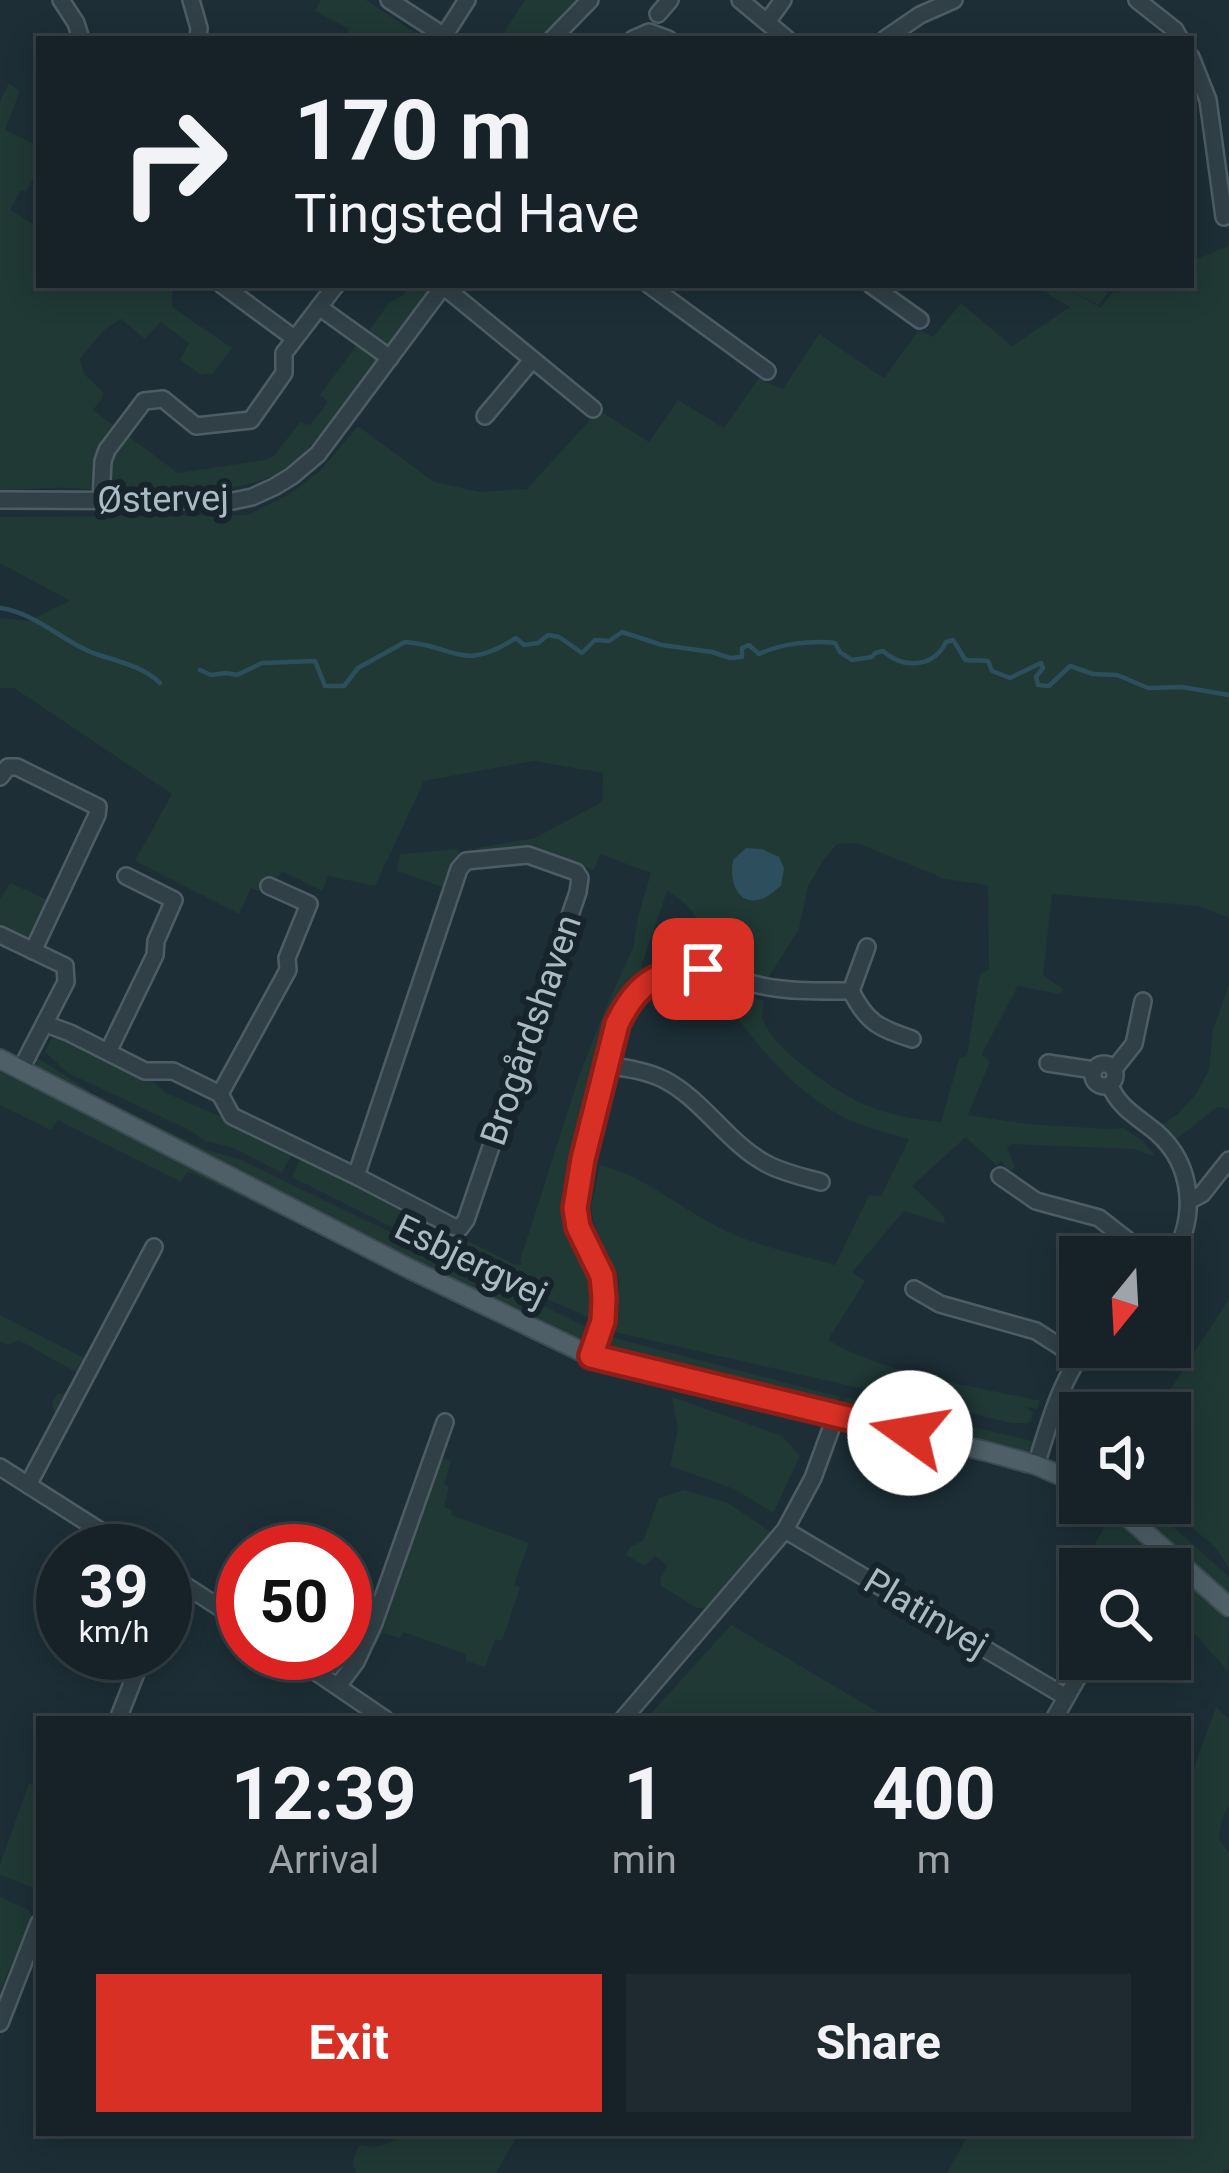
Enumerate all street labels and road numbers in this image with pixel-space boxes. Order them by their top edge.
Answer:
street label: Østervej [97,477,229,521]
street label: Brogårdshaven [472,909,590,1151]
street label: Esbjergvej [388,1206,554,1316]
street label: Platinvej [857,1560,995,1666]

